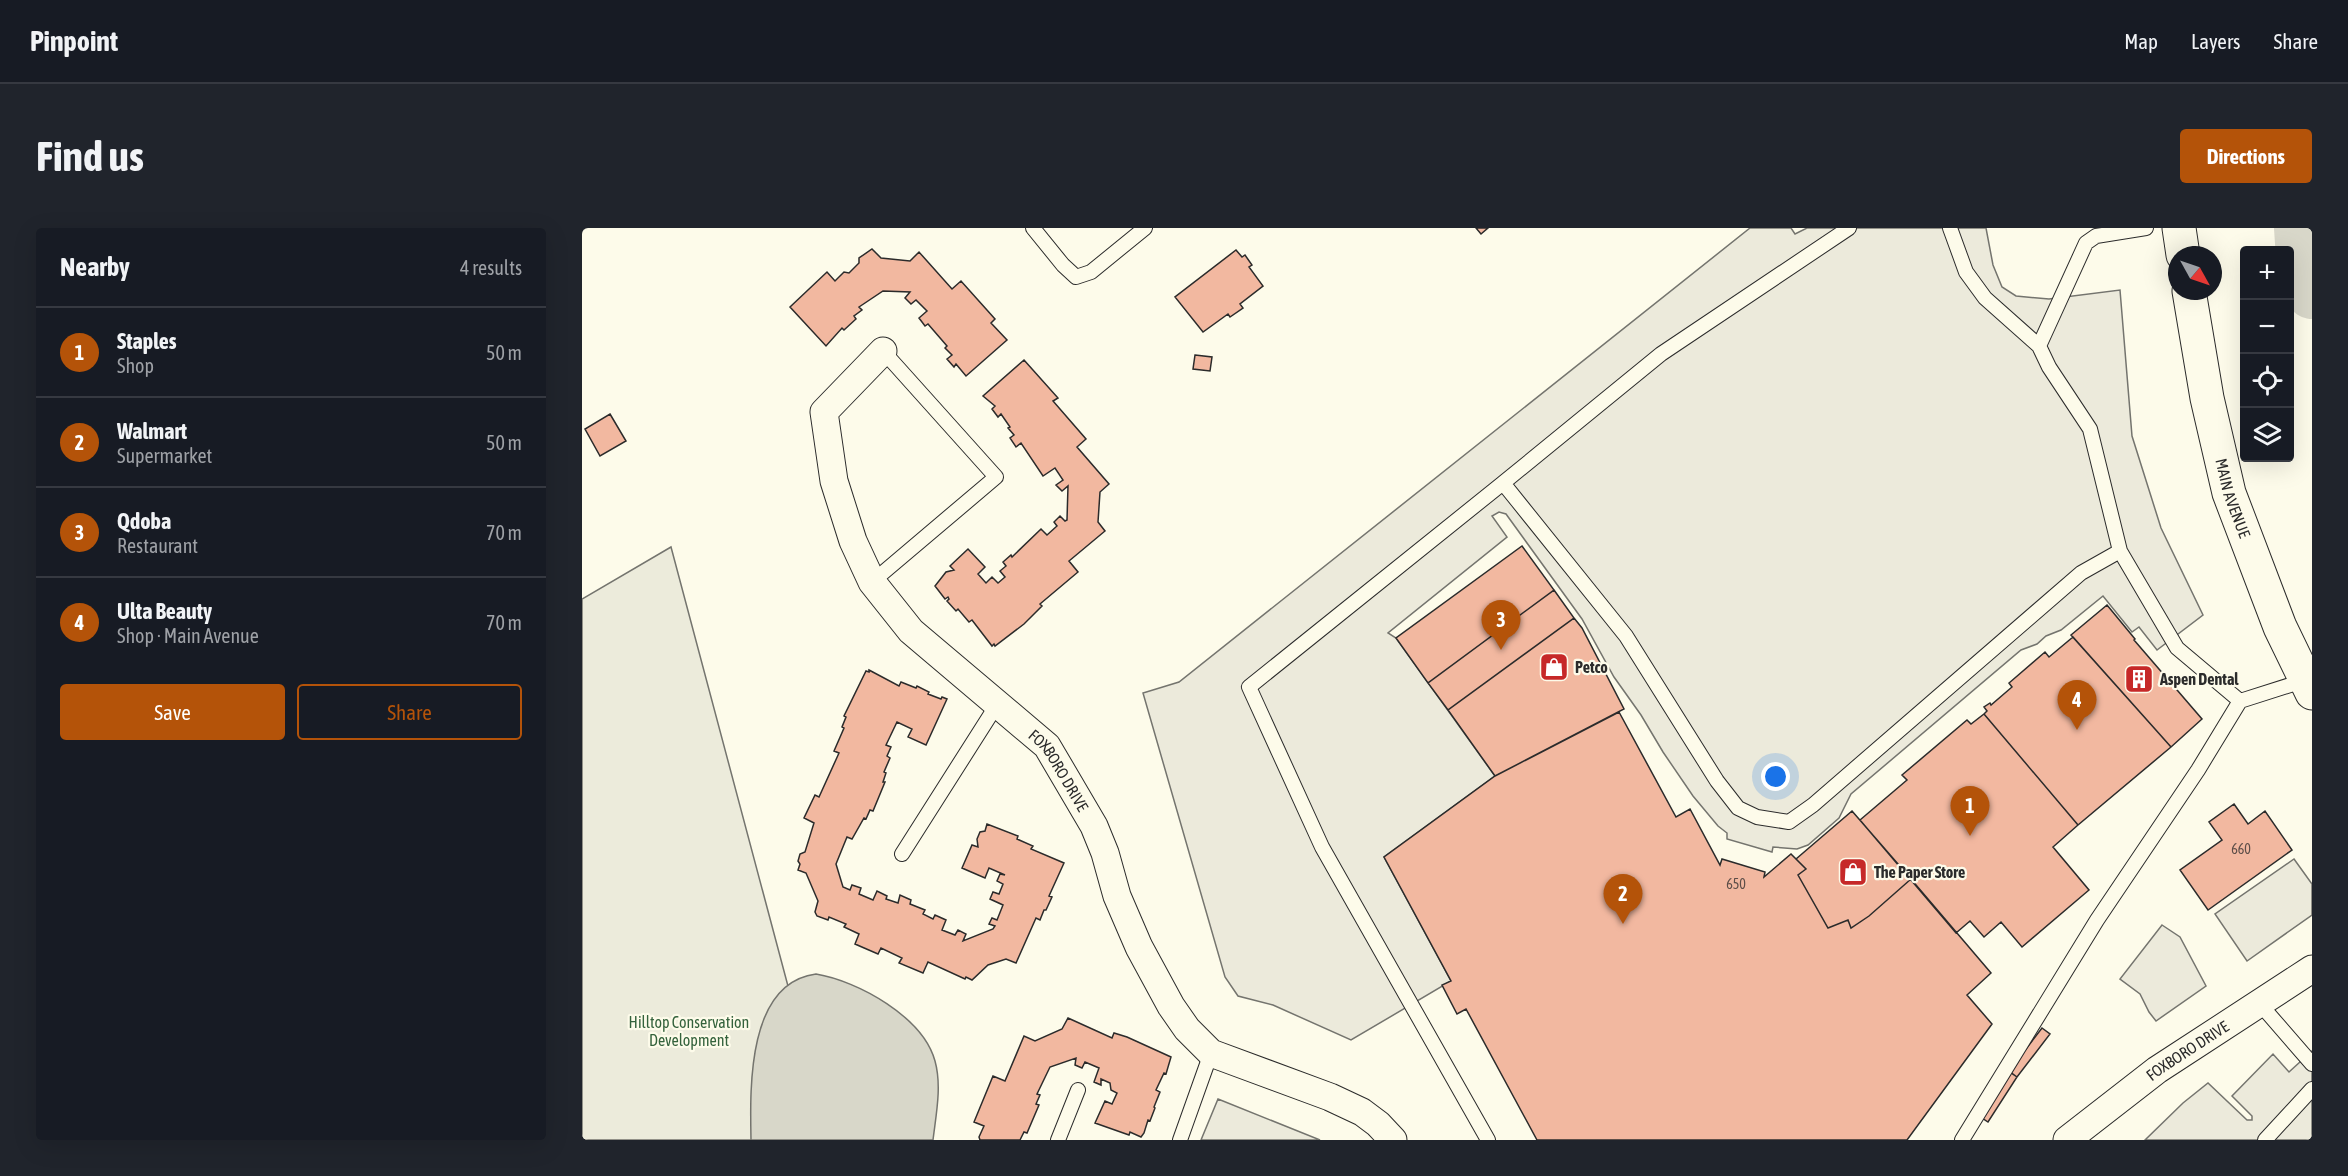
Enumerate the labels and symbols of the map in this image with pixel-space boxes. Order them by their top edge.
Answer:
north arrow [2168,246,2222,300]
street label: MAIN AVENUE [2212,457,2254,540]
pin: 3 [1482,600,1520,650]
shop icon: Petco [1538,651,1570,683]
place label: Petco [1575,658,1608,676]
building icon: Aspen Dental [2123,663,2155,695]
place label: Aspen Dental [2159,670,2239,688]
pin: 4 [2058,680,2096,730]
street label: FOXBORO DRIVE [1025,726,1092,815]
your location [1761,762,1790,791]
pin: 1 [1950,786,1990,836]
house number: 660 [2231,841,2251,857]
shop icon: The Paper Store [1837,856,1869,888]
place label: The Paper Store [1874,863,1965,881]
pin: 2 [1604,874,1642,924]
house number: 650 [1726,876,1746,892]
park label: Hilltop Conservation Development [629,1013,749,1050]
street label: FOXBORO DRIVE [2142,1017,2232,1084]

